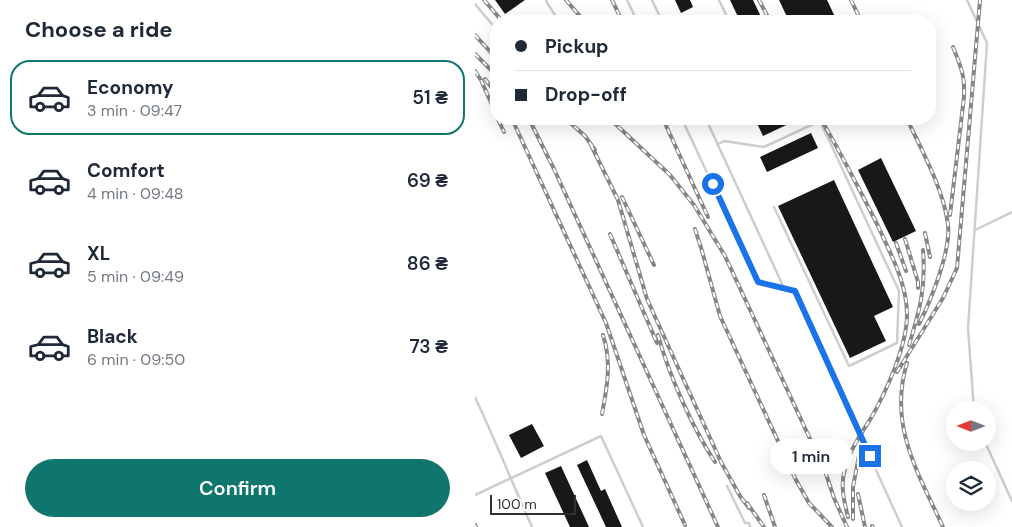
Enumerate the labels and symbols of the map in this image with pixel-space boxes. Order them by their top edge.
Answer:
route start [702,173,724,195]
north arrow [946,401,996,451]
callout: 1 min [770,438,853,474]
route end [859,445,881,467]
scale bar [490,492,576,515]

